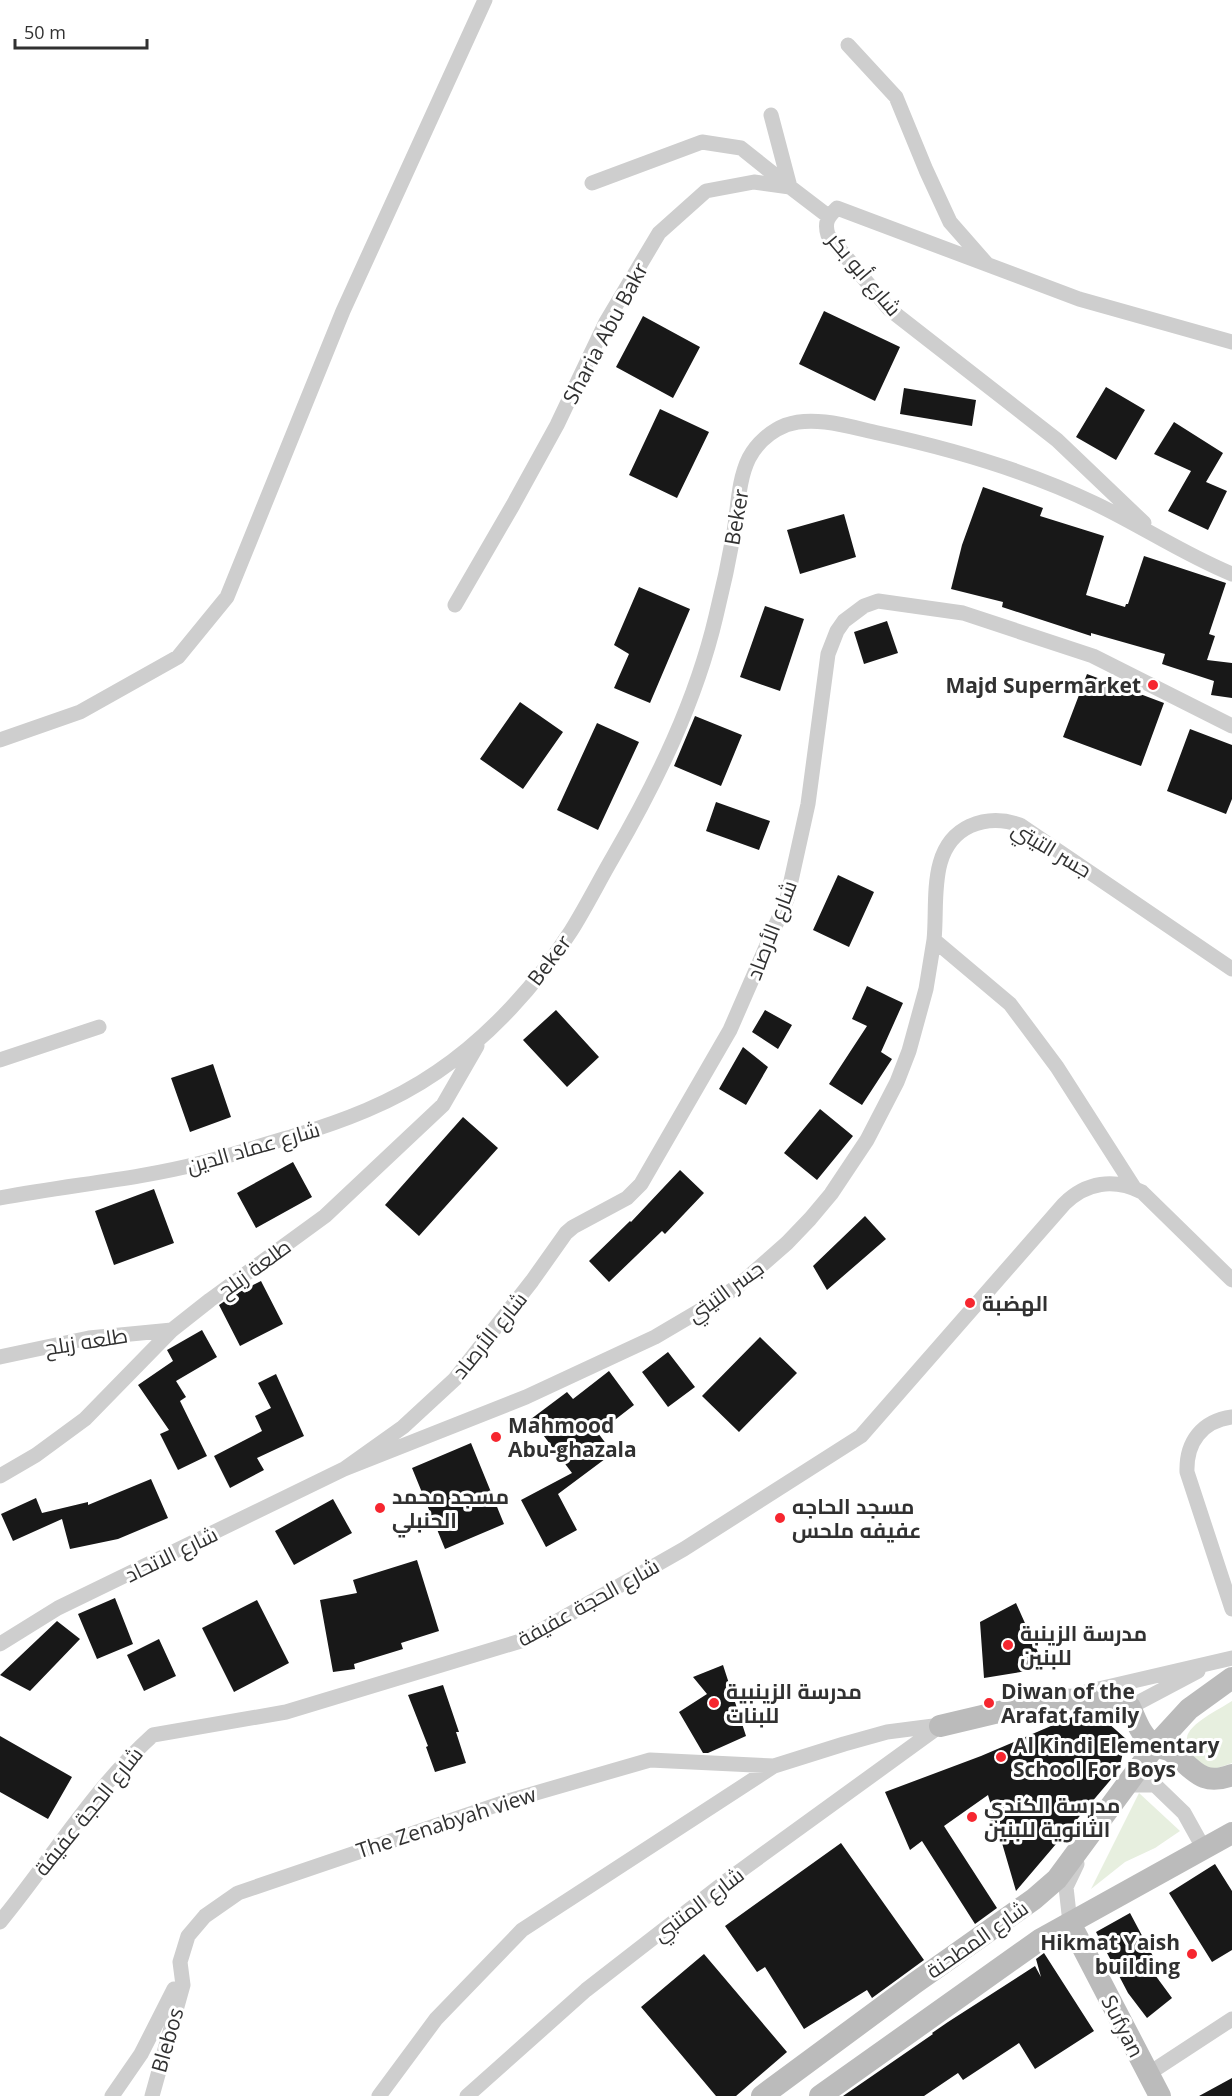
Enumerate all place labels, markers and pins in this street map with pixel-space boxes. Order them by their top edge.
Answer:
place label: Majd Supermarket [945,671,1141,699]
marker: Majd Supermarket [1146,678,1160,692]
place label: الهضبة [982,1289,1048,1317]
marker: الهضبة [963,1296,977,1310]
place label: Mahmood Abu-ghazala [508,1411,637,1463]
marker: Mahmood Abu-ghazala [489,1430,503,1444]
place label: مسجد محمد الحنبلي [392,1482,509,1538]
place label: مسجد الحاجه عفيفه ملحس [792,1492,921,1544]
marker: مسجد محمد الحنبلي [373,1501,387,1515]
marker: مسجد الحاجه عفيفه ملحس [773,1511,787,1525]
place label: مدرسة الزينبة للبنين [1020,1619,1147,1671]
marker: مدرسة الزينبة للبنين [1001,1638,1015,1652]
place label: مدرسة الزينبية للبنات [726,1677,862,1729]
place label: Diwan of the Arafat family [1001,1677,1139,1729]
marker: مدرسة الزينبية للبنات [707,1696,721,1710]
marker: Diwan of the Arafat family [982,1696,996,1710]
place label: Al Kindi Elementary School For Boys [1013,1731,1219,1783]
marker: Al Kindi Elementary School For Boys [994,1750,1008,1764]
place label: مدرسة الكندي الثانوية للبنين [984,1791,1120,1843]
marker: مدرسة الكندي الثانوية للبنين [965,1810,979,1824]
place label: Hikmat Yaish building [1040,1928,1180,1980]
marker: Hikmat Yaish building [1185,1947,1199,1961]

